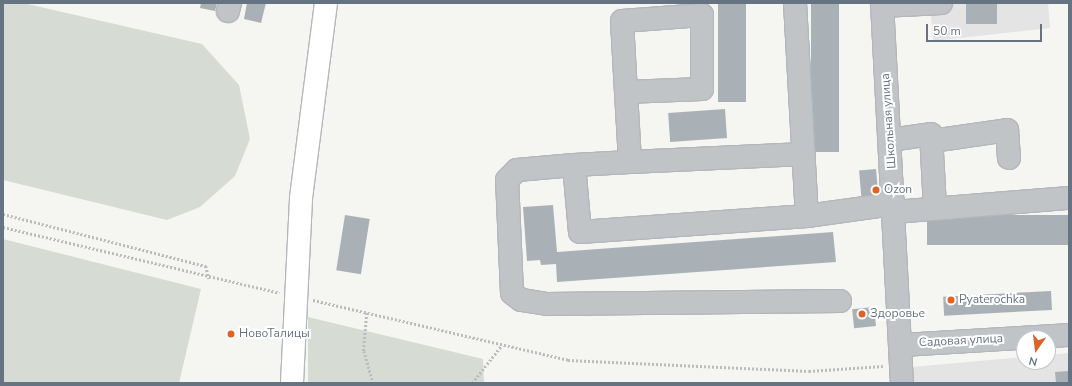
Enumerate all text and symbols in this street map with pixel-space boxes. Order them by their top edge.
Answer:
scale bar [928,16,1044,42]
text: 50 m [933,23,961,39]
street label: Школьная улица [878,73,900,169]
place label: Ozon [884,183,912,197]
marker: Ozon [871,185,881,195]
place label: Pyaterochka [959,293,1025,307]
marker: Pyaterochka [946,295,956,305]
place label: Здоровье [870,307,925,321]
marker: Здоровье [857,309,867,319]
place label: НовоТалицы [239,327,310,341]
marker: НовоТалицы [226,329,236,339]
north arrow [1016,330,1056,370]
street label: Садовая улица [918,332,1004,350]
text: N [1027,353,1039,369]

